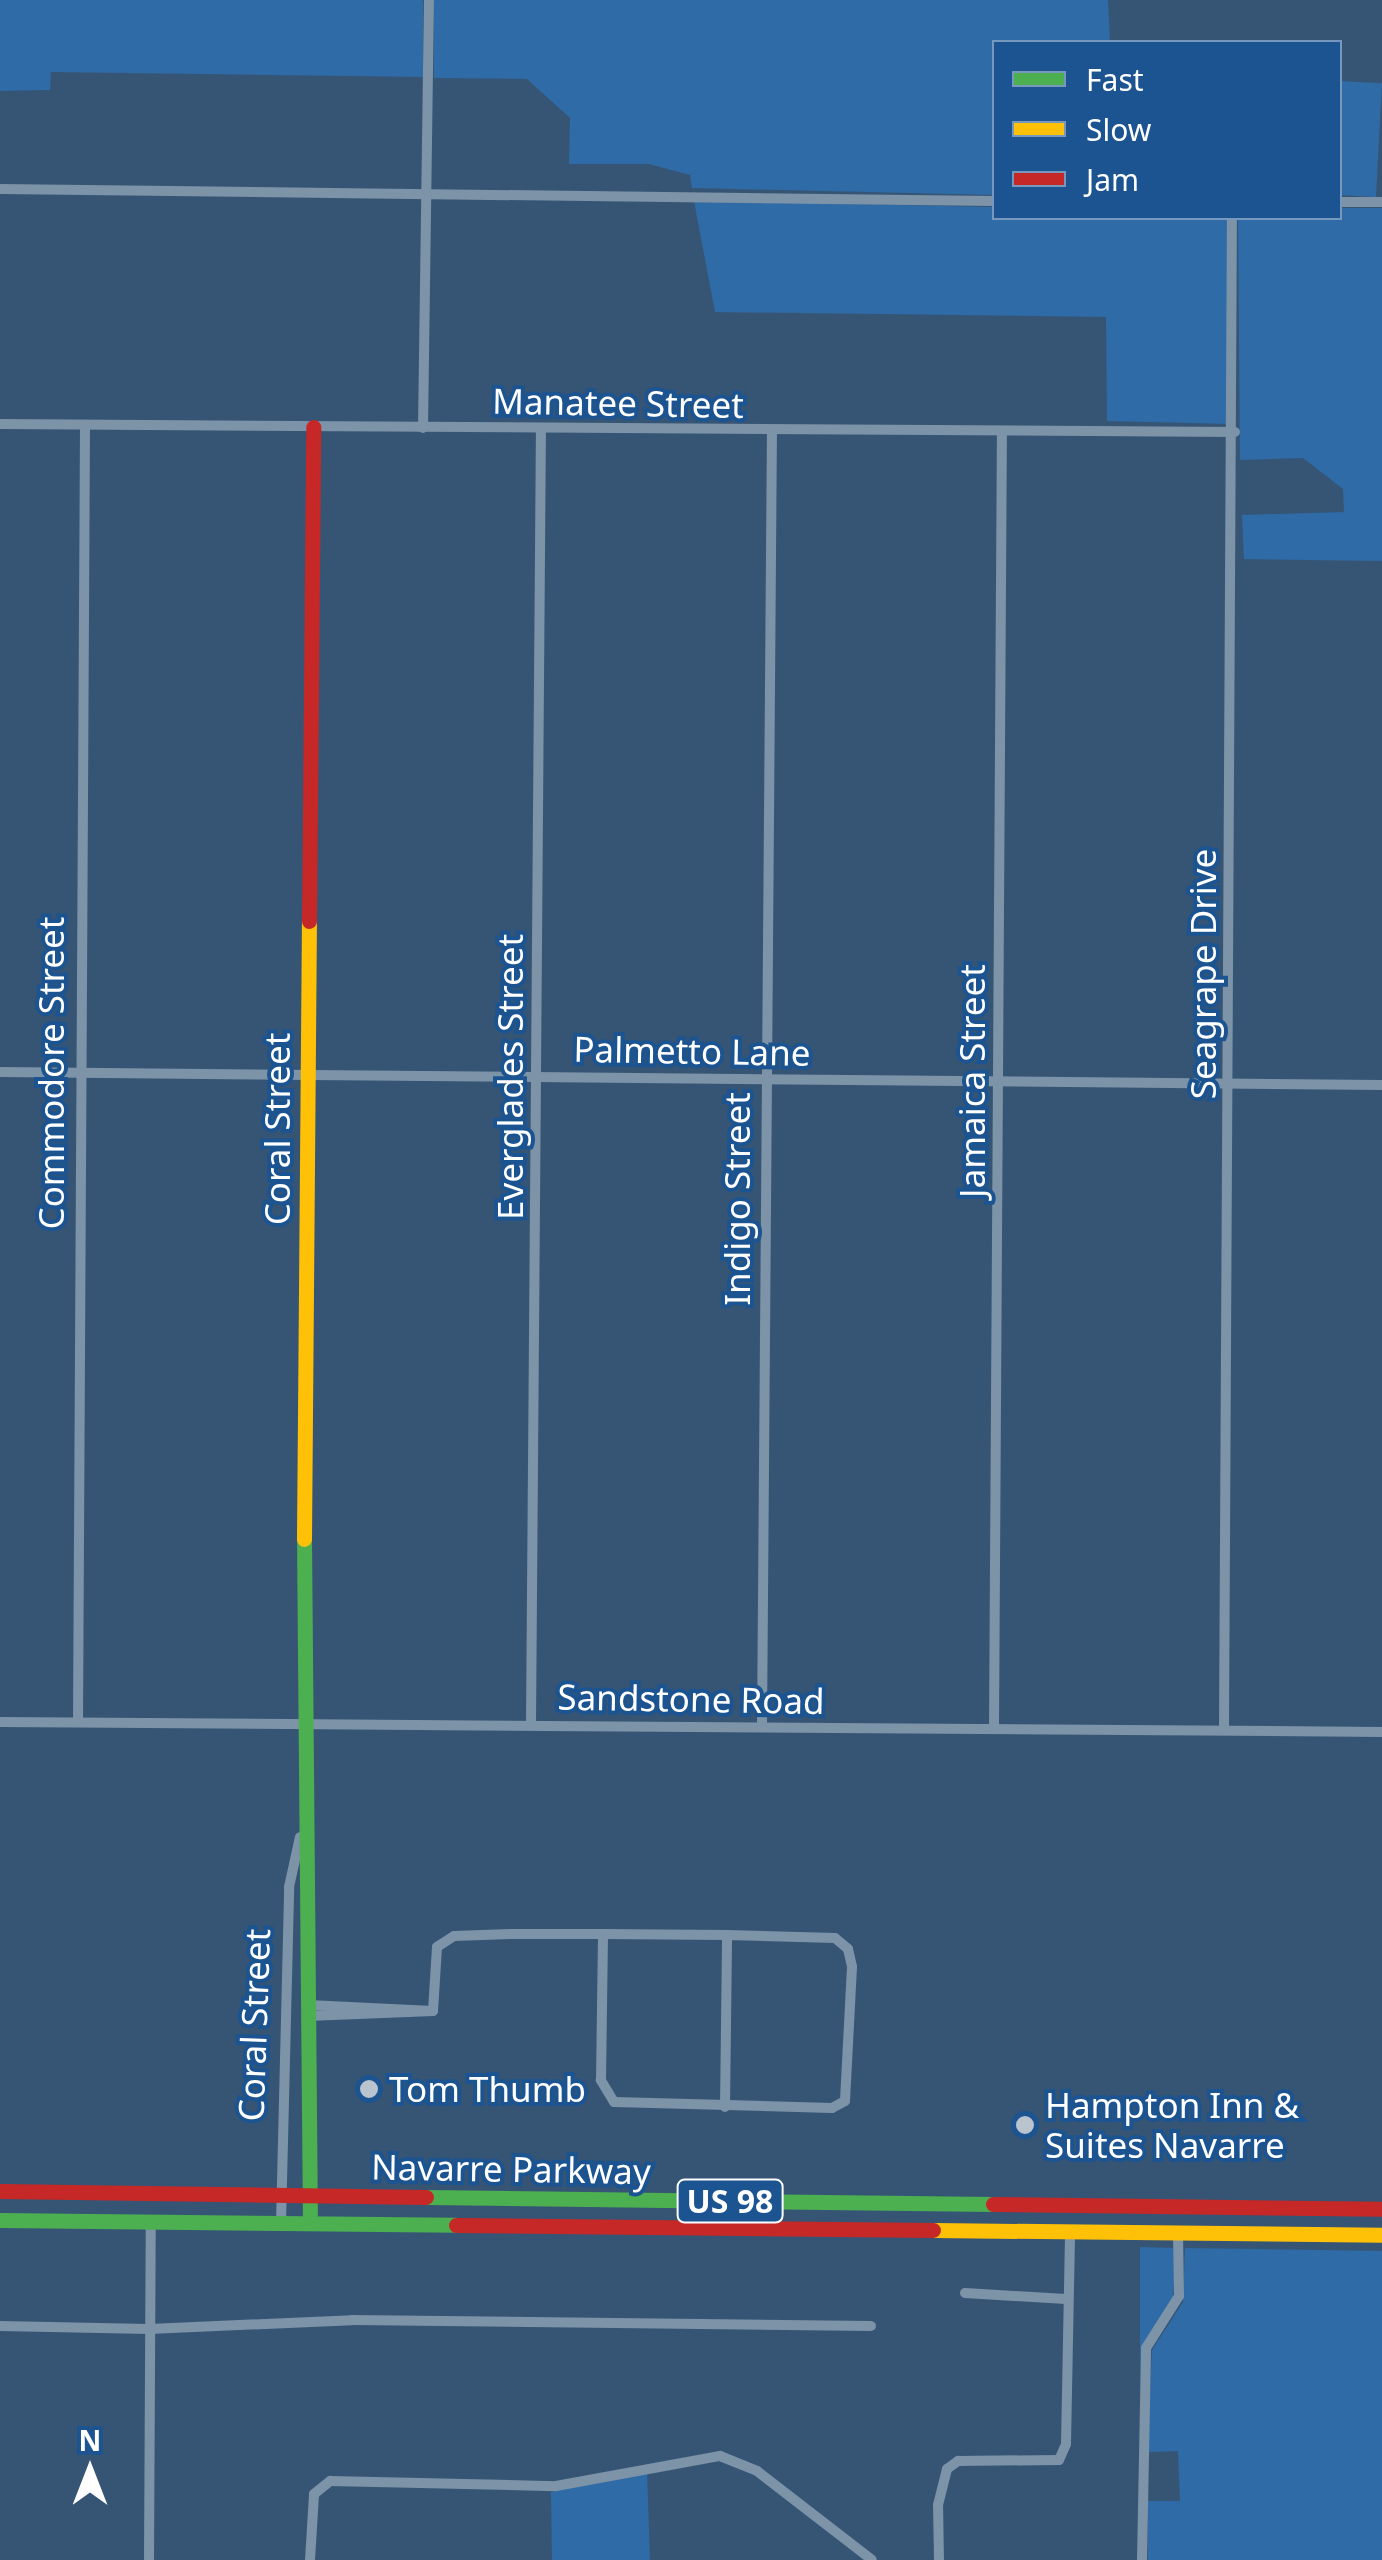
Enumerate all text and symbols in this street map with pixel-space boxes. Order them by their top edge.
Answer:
legend [992,40,1342,220]
text: Fast [1086,59,1144,100]
text: Slow [1086,109,1151,150]
text: Jam [1086,159,1139,200]
street label: Manatee Street [492,380,744,426]
street label: Seagrape Drive [1182,849,1224,1099]
street label: Commodore Street [30,917,72,1229]
street label: Everglades Street [489,934,531,1220]
street label: Jamaica Street [951,964,993,1198]
street label: Palmetto Lane [573,1028,811,1074]
street label: Coral Street [256,1033,298,1225]
street label: Indigo Street [716,1092,758,1306]
street label: Sandstone Road [557,1676,825,1722]
street label: Coral Street [230,1928,278,2122]
place label: Tom Thumb [389,2068,586,2110]
marker: Tom Thumb [358,2078,380,2100]
place label: Hampton Inn & Suites Navarre [1045,2084,1299,2166]
marker: Hampton Inn & Suites Navarre [1014,2114,1036,2136]
street label: Navarre Parkway [371,2146,651,2192]
road number: US 98 [675,2174,785,2228]
north arrow [40,2420,140,2520]
text: N [79,2421,101,2459]

